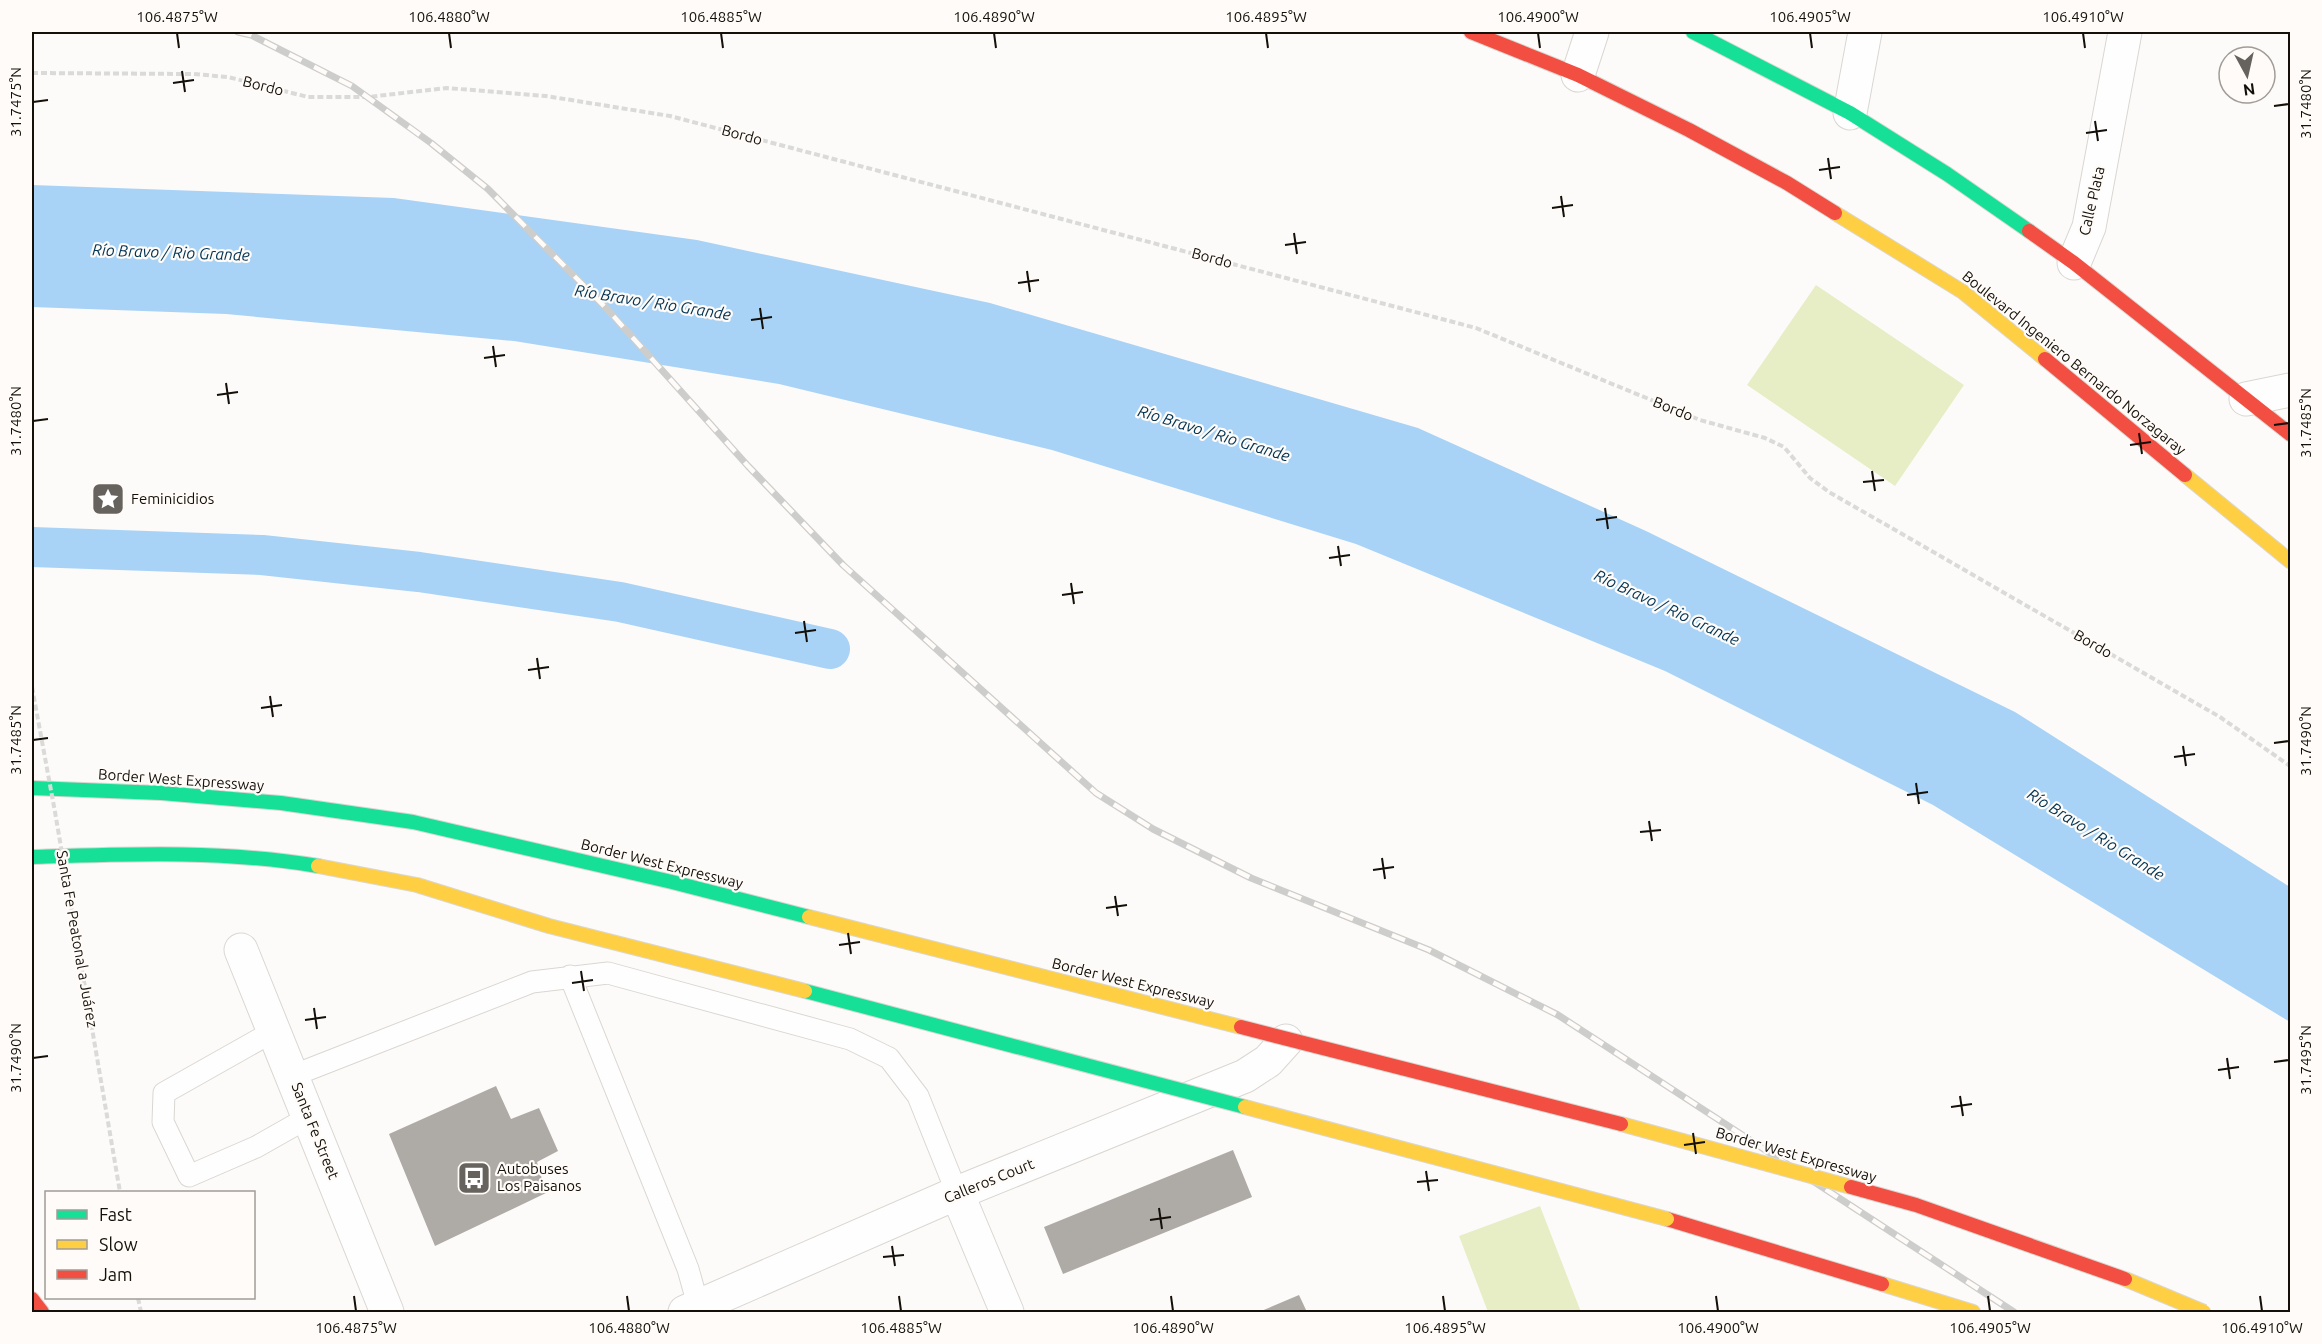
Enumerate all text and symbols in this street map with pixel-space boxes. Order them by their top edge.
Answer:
text: 106.4875°W [136,8,218,25]
text: 106.4880°W [408,8,490,25]
text: 106.4885°W [680,8,762,25]
text: 106.4890°W [953,8,1035,25]
text: 106.4895°W [1225,8,1307,25]
text: 106.4900°W [1497,8,1579,25]
text: 106.4905°W [1769,8,1851,25]
text: 106.4910°W [2042,8,2124,25]
north arrow [2217,45,2277,105]
text: 31.7475°N [7,67,24,137]
text: 31.7480°N [2297,69,2314,139]
street label: Bordo [241,72,285,99]
text: N [2242,80,2256,100]
street label: Bordo [720,121,764,148]
street label: Calle Plata [2075,165,2108,237]
water label: Río Bravo / Rio Grande [92,240,250,264]
street label: Bordo [1190,244,1234,271]
street label: Boulevard Ingeniero Bernardo Norzagaray [1959,267,2190,458]
water label: Río Bravo / Rio Grande [574,281,732,323]
text: 31.7480°N [7,386,24,456]
text: 31.7485°N [2297,388,2314,458]
street label: Bordo [1651,393,1696,424]
water label: Río Bravo / Rio Grande [1136,401,1292,465]
place icon: Feminicidios [90,481,126,517]
place label: Feminicidios [131,490,214,507]
water label: Río Bravo / Rio Grande [1592,565,1742,649]
street label: Bordo [2071,626,2115,661]
text: 31.7485°N [7,705,24,775]
text: 31.7490°N [2297,706,2314,776]
street label: Border West Expressway [97,765,265,794]
water label: Río Bravo / Rio Grande [2024,785,2168,883]
street label: Border West Expressway [579,835,745,892]
street label: Santa Fe Peatonal a Juárez [54,849,101,1029]
street label: Border West Expressway [1050,954,1216,1011]
text: 31.7490°N [7,1023,24,1093]
text: 31.7495°N [2297,1025,2314,1095]
street label: Santa Fe Street [288,1080,343,1182]
street label: Border West Expressway [1714,1123,1878,1186]
street label: Calleros Court [941,1155,1036,1206]
bus stop icon: Autobuses Los Paisanos [456,1160,492,1196]
place label: Autobuses Los Paisanos [497,1160,582,1194]
legend [45,1191,255,1299]
text: Fast [99,1204,132,1224]
text: Slow [99,1234,138,1254]
text: Jam [99,1264,133,1284]
text: 106.4875°W [315,1319,397,1336]
text: 106.4880°W [588,1319,670,1336]
text: 106.4885°W [860,1319,942,1336]
text: 106.4890°W [1132,1319,1214,1336]
text: 106.4895°W [1404,1319,1486,1336]
text: 106.4900°W [1677,1319,1759,1336]
text: 106.4905°W [1949,1319,2031,1336]
text: 106.4910°W [2221,1319,2303,1336]

